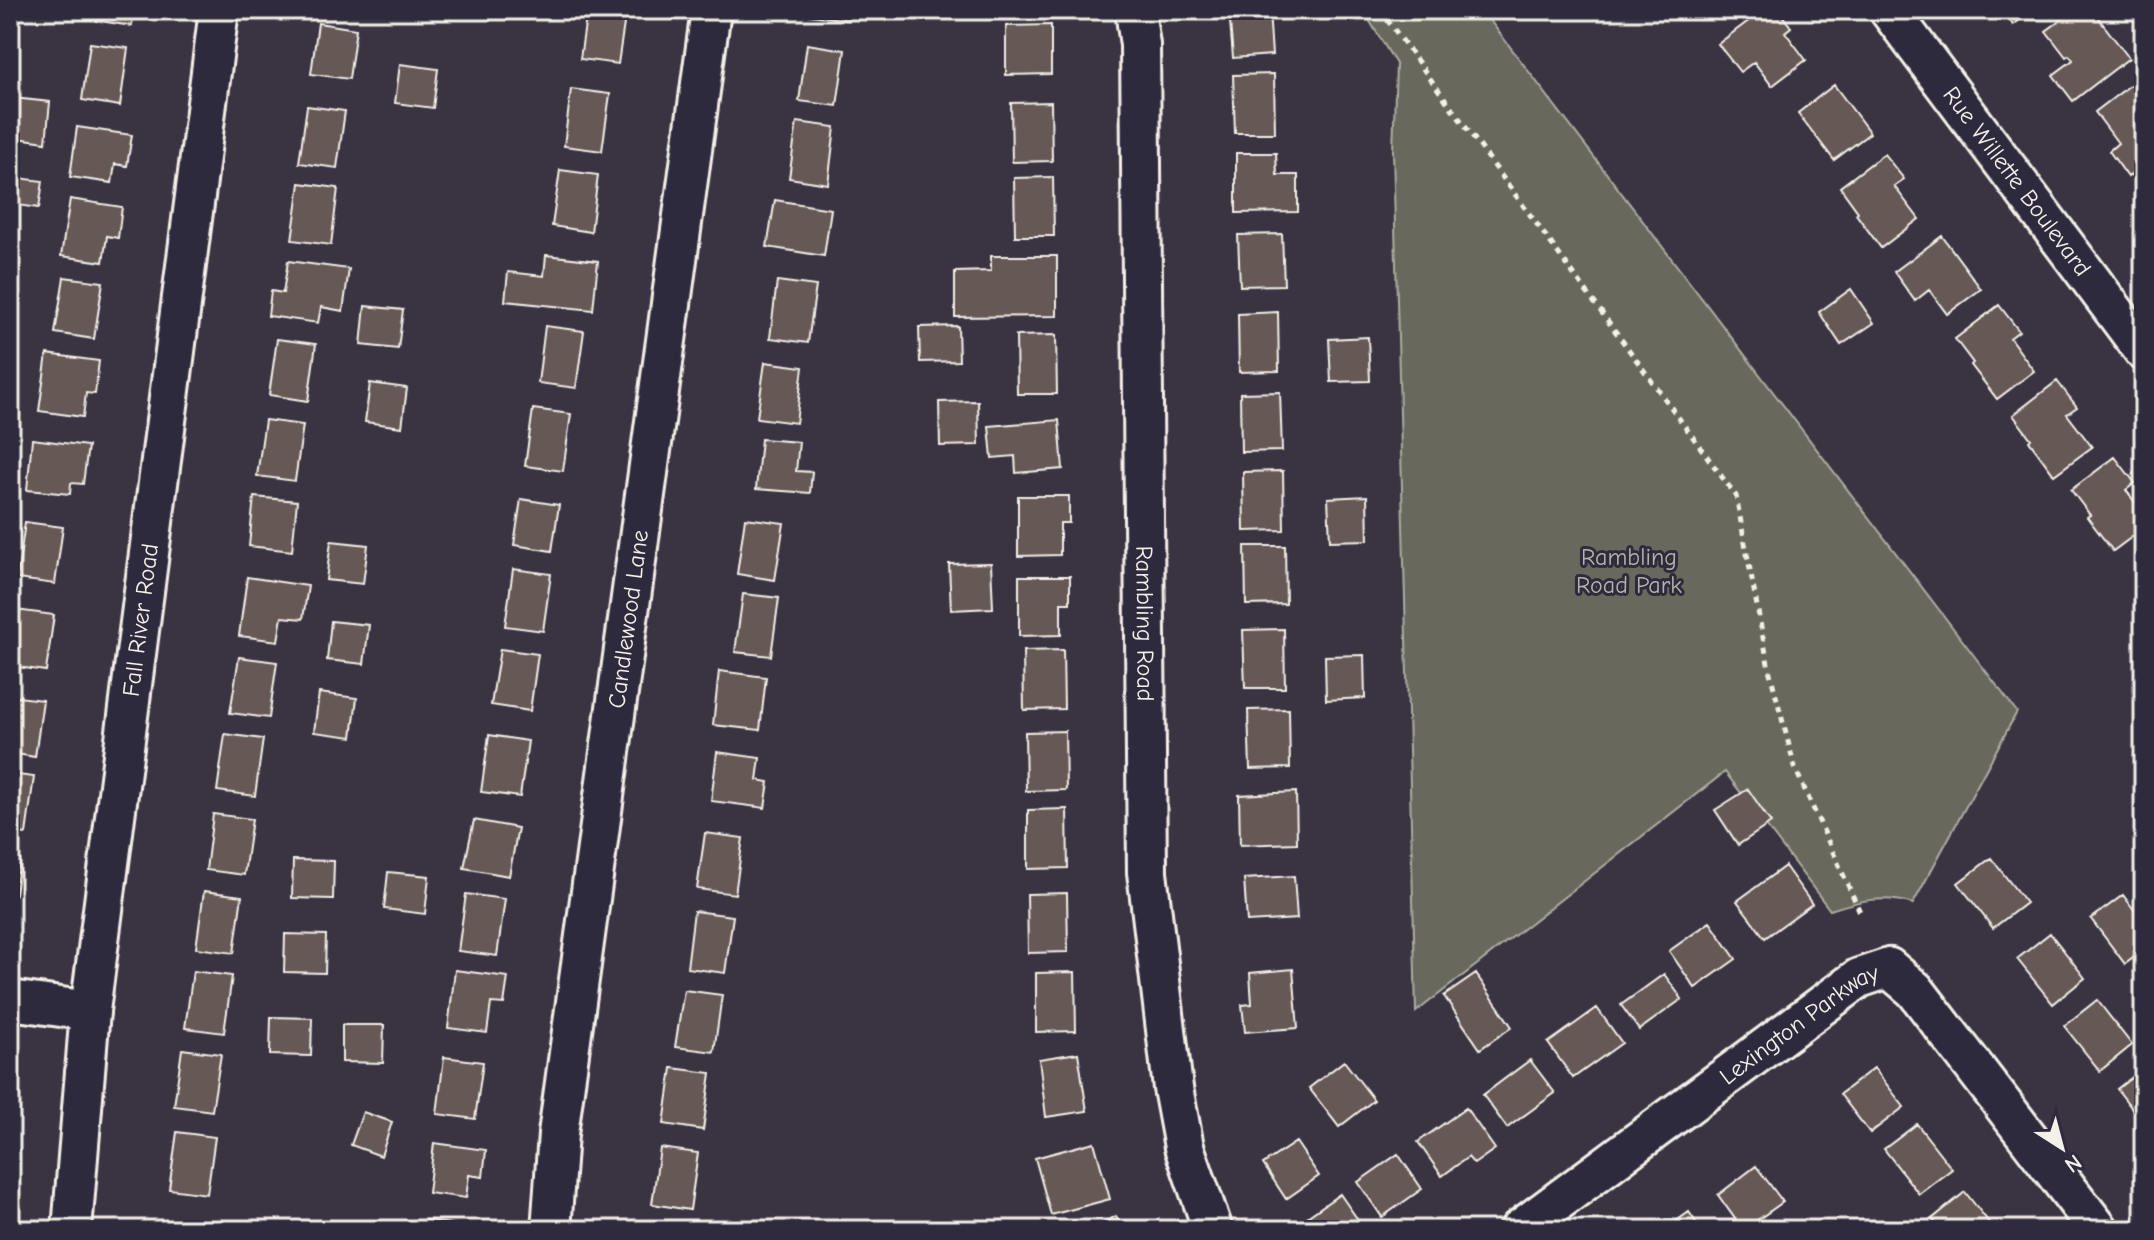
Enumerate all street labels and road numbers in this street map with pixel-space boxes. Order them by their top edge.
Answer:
street label: Rue Willette Boulevard [1937,81,2097,282]
street label: Candlewood Lane [602,528,654,710]
street label: Fall River Road [117,542,164,698]
street label: Rambling Road [1130,546,1160,702]
street label: Lexington Parkway [1714,958,1882,1091]

